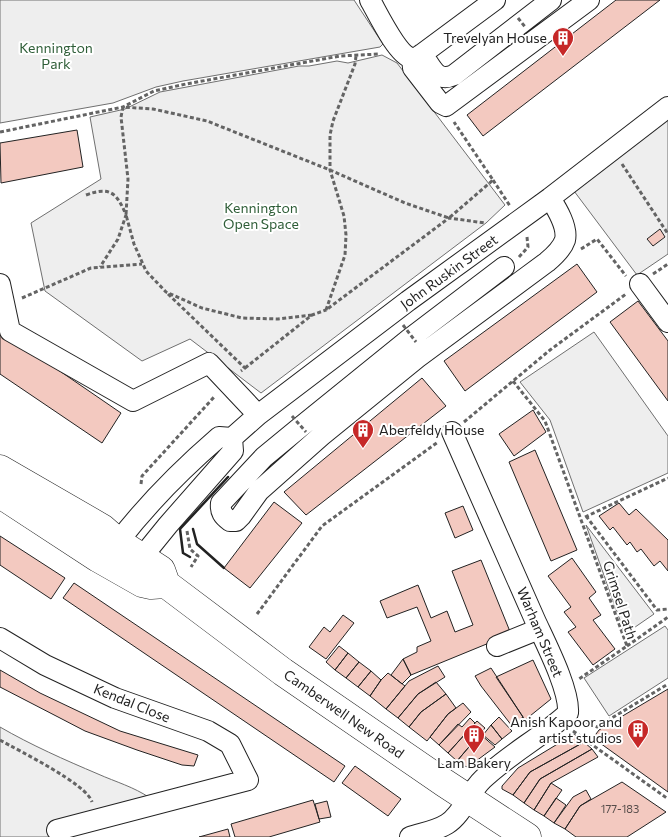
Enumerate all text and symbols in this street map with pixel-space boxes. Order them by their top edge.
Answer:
building icon: Trevelyan House [551,26,575,57]
place label: Trevelyan House [443,29,547,46]
park label: Kennington Park [19,39,93,72]
park label: Kennington Open Space [223,199,299,232]
street label: John Ruskin Street [397,230,501,313]
building icon: Aberfeldy House [351,418,375,449]
place label: Aberfeldy House [379,421,485,438]
street label: Grimsel Path [600,558,641,641]
street label: Warham Street [514,584,567,680]
street label: Camberwell New Road [281,666,408,762]
street label: Kendal Close [91,679,173,726]
place label: Anish Kapoor and artist studios [510,713,622,746]
building icon: Anish Kapoor and artist studios [626,718,650,749]
building icon: Lam Bakery [462,723,486,754]
place label: Lam Bakery [437,754,511,771]
house number: 177-183 [601,802,639,815]

